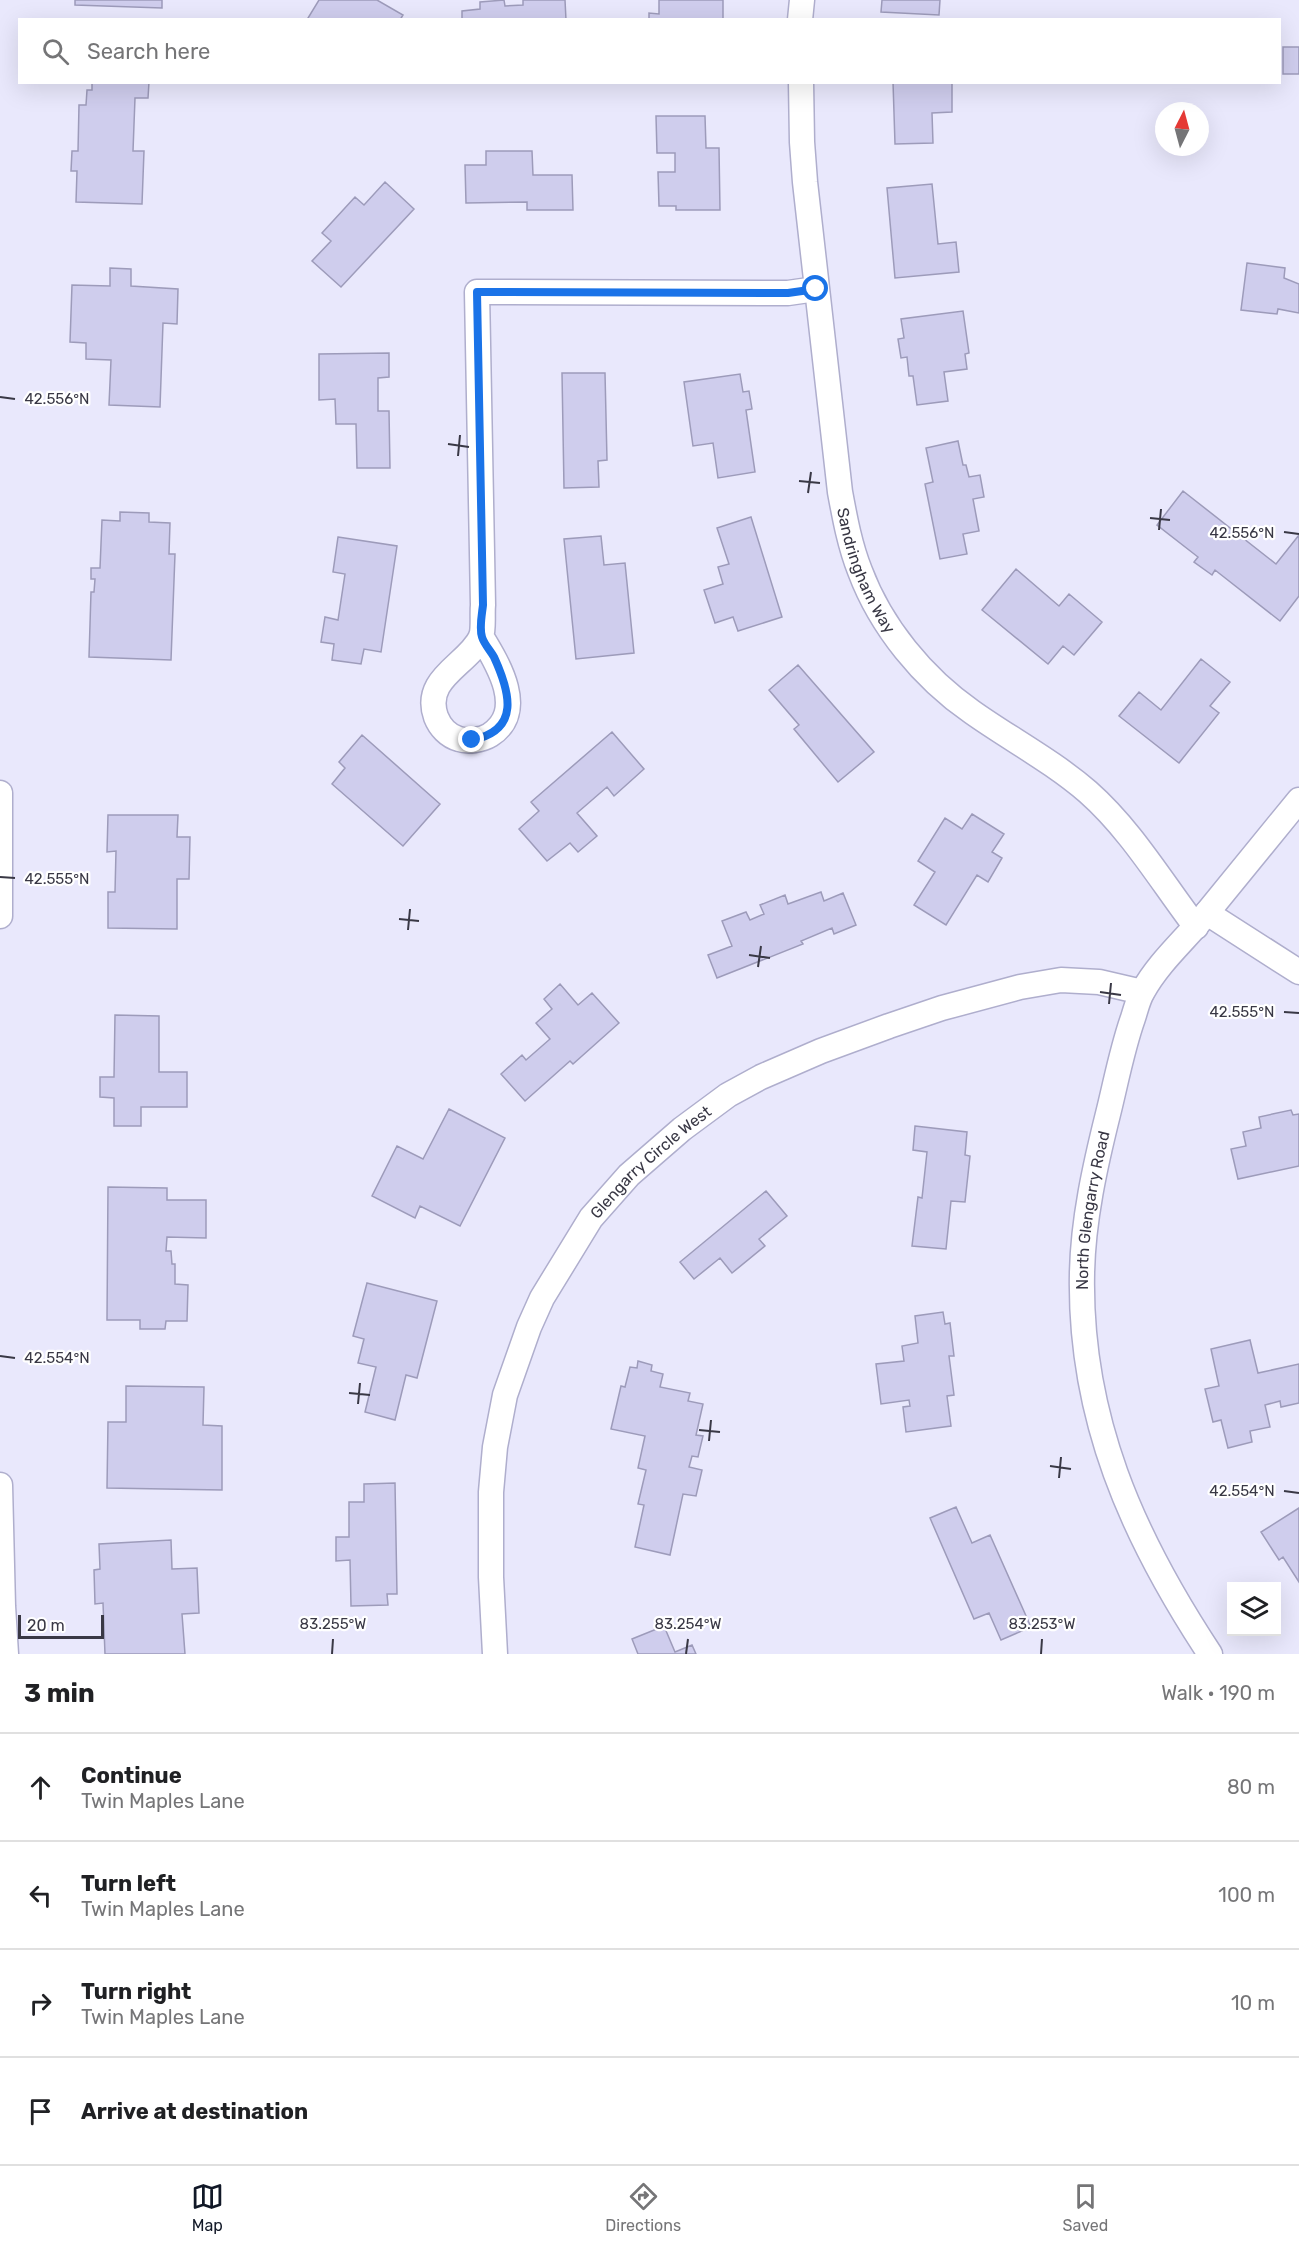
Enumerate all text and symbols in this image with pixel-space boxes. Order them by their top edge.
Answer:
search box [18,18,1281,84]
icon: search [39,35,72,68]
text: Search here [87,38,210,65]
north arrow [1155,102,1209,156]
route start [802,275,828,301]
text: 42.556°N [24,390,90,408]
street label: Sandringham Way [834,506,900,637]
text: 42.556°N [1209,524,1275,542]
route end [458,726,484,752]
text: 42.555°N [25,870,89,888]
text: 42.555°N [1210,1003,1274,1021]
street label: Glengarry Circle West [586,1101,715,1222]
street label: North Glengarry Road [1072,1129,1113,1290]
text: 42.554°N [24,1349,90,1367]
text: 42.554°N [1209,1482,1275,1500]
map controls [1227,1582,1281,1636]
button: layers [1227,1582,1281,1636]
scale bar [18,1612,104,1640]
text: 83.255°W [300,1615,366,1633]
text: 83.254°W [654,1615,722,1633]
text: 83.253°W [1009,1615,1075,1633]
text: 20 m [27,1616,65,1635]
text: 3 min [24,1678,95,1709]
text: Walk · 190 m [1161,1681,1275,1705]
text: Continue [81,1762,182,1789]
icon: ahead [24,1771,57,1804]
text: 80 m [1227,1775,1275,1799]
text: Twin Maples Lane [81,1789,245,1813]
text: Turn left [81,1870,176,1897]
icon: left [24,1879,57,1912]
text: 100 m [1218,1883,1275,1907]
text: Twin Maples Lane [81,1897,245,1921]
text: Turn right [81,1978,191,2005]
icon: right [24,1987,57,2020]
text: 10 m [1231,1991,1275,2015]
text: Twin Maples Lane [81,2005,245,2029]
icon: arrive [24,2095,57,2128]
text: Arrive at destination [81,2098,308,2125]
tab: Map [191,2180,224,2235]
tab: Directions [605,2180,681,2235]
tab: Saved [1063,2180,1108,2235]

